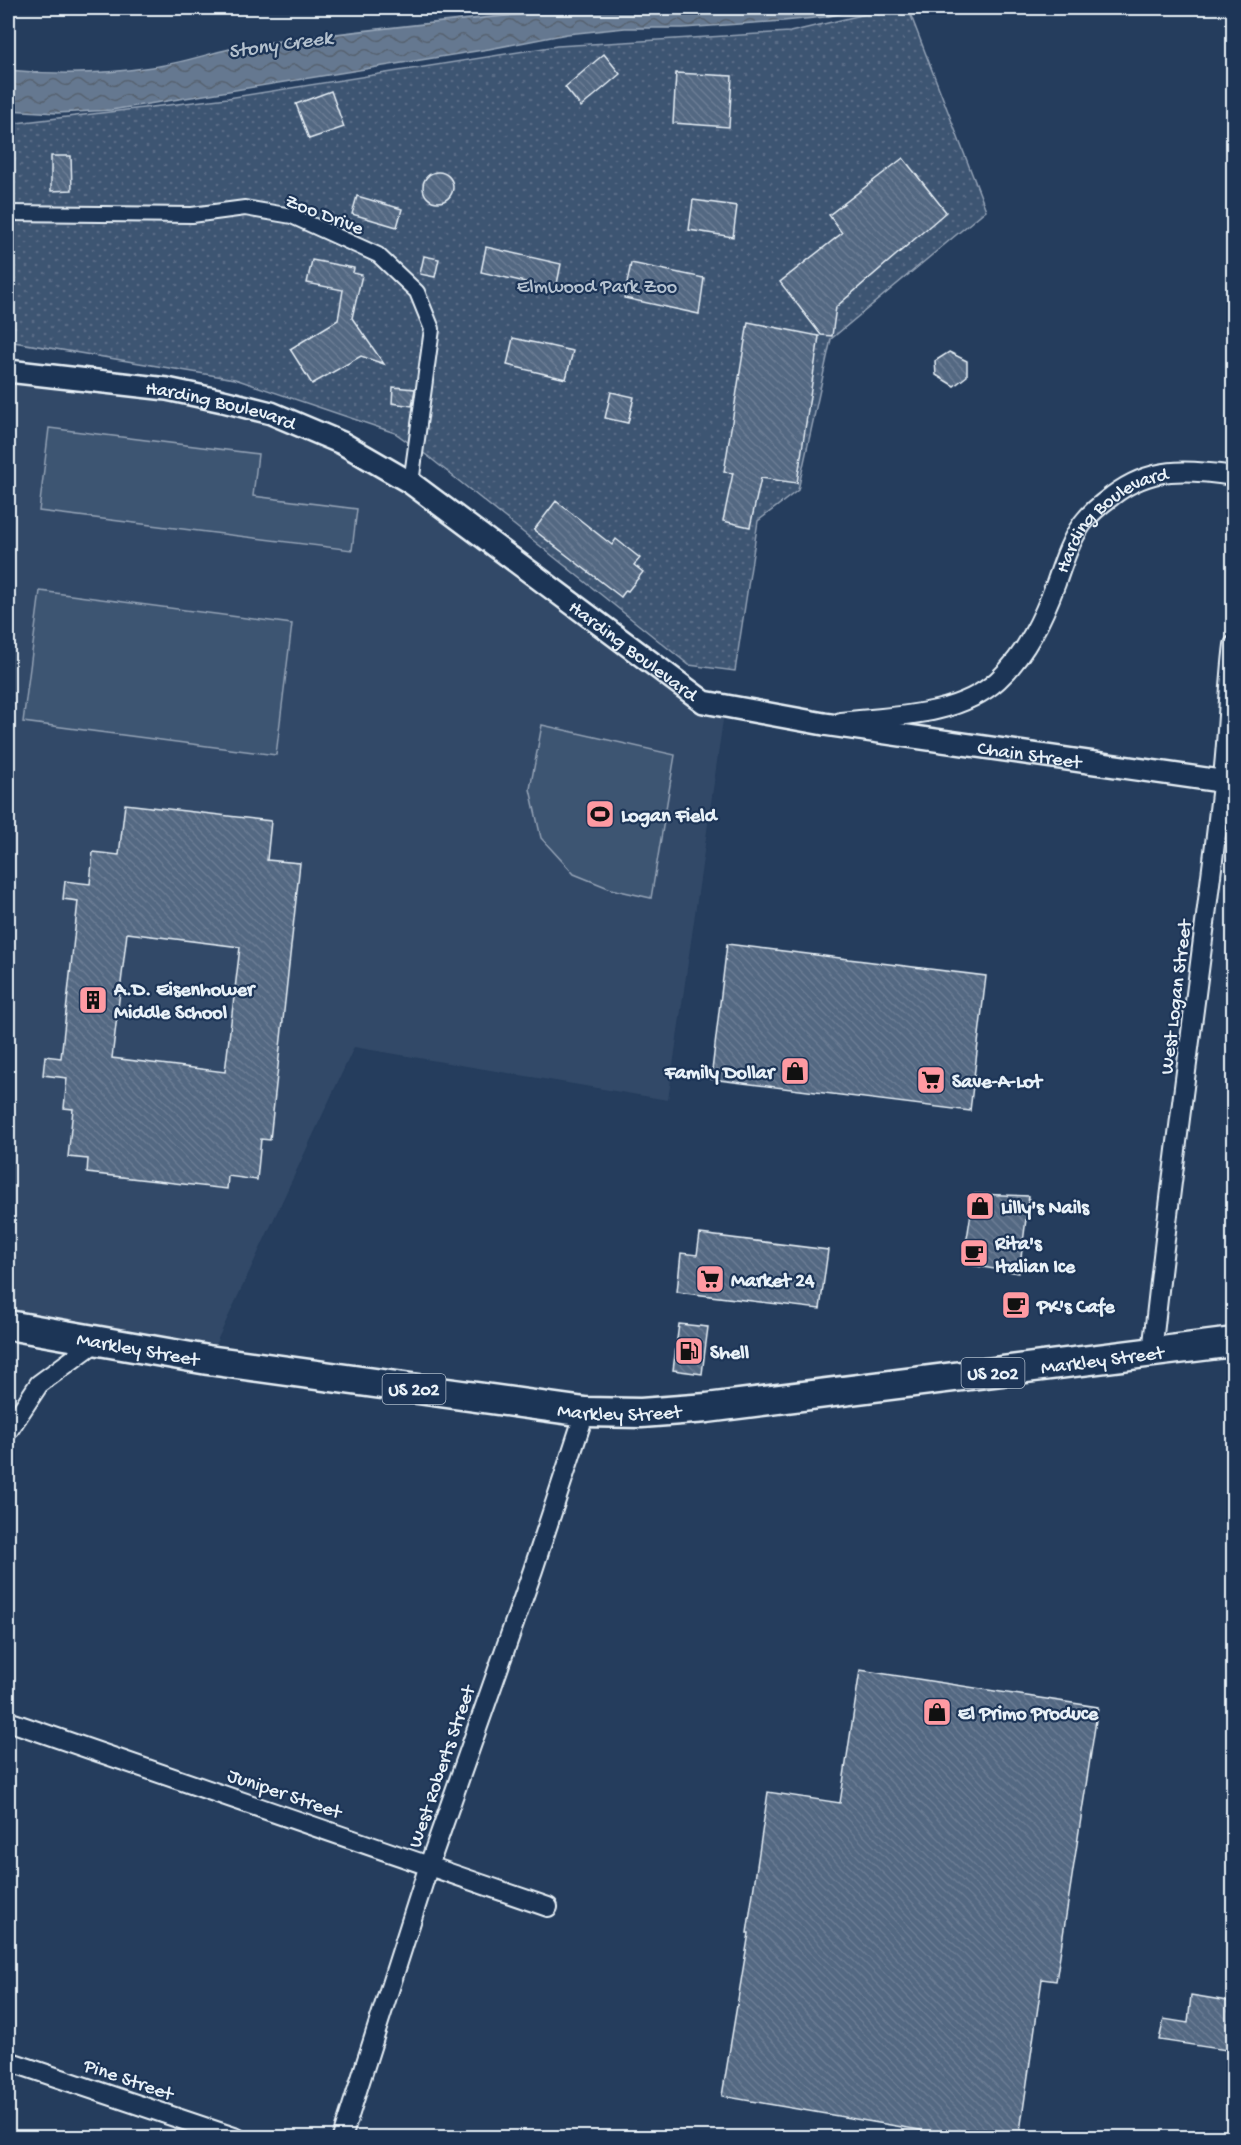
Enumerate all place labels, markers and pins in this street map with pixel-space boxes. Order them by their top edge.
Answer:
sports icon: Logan Field [584,798,616,830]
place label: Logan Field [621,806,719,829]
place label: A.D. Eisenhower Middle School [113,980,256,1026]
building icon: A.D. Eisenhower Middle School [77,984,109,1016]
shop icon: Family Dollar [779,1055,811,1087]
place label: Family Dollar [664,1063,776,1086]
supermarket icon: Save-A-Lot [915,1064,947,1096]
place label: Save-A-Lot [952,1072,1044,1095]
shop icon: Lilly's Nails [964,1190,996,1222]
place label: Lilly's Nails [1001,1198,1090,1221]
place label: Rita's Italian Ice [994,1234,1076,1280]
cafe icon: Rita's Italian Ice [958,1237,990,1269]
supermarket icon: Market 24 [694,1263,726,1295]
place label: Market 24 [731,1271,815,1294]
cafe icon: PK's Cafe [1000,1289,1032,1321]
place label: PK's Cafe [1036,1297,1115,1320]
fuel station icon: Shell [673,1335,705,1367]
place label: Shell [710,1343,750,1366]
shop icon: El Primo Produce [921,1696,953,1728]
place label: El Primo Produce [958,1704,1099,1727]

